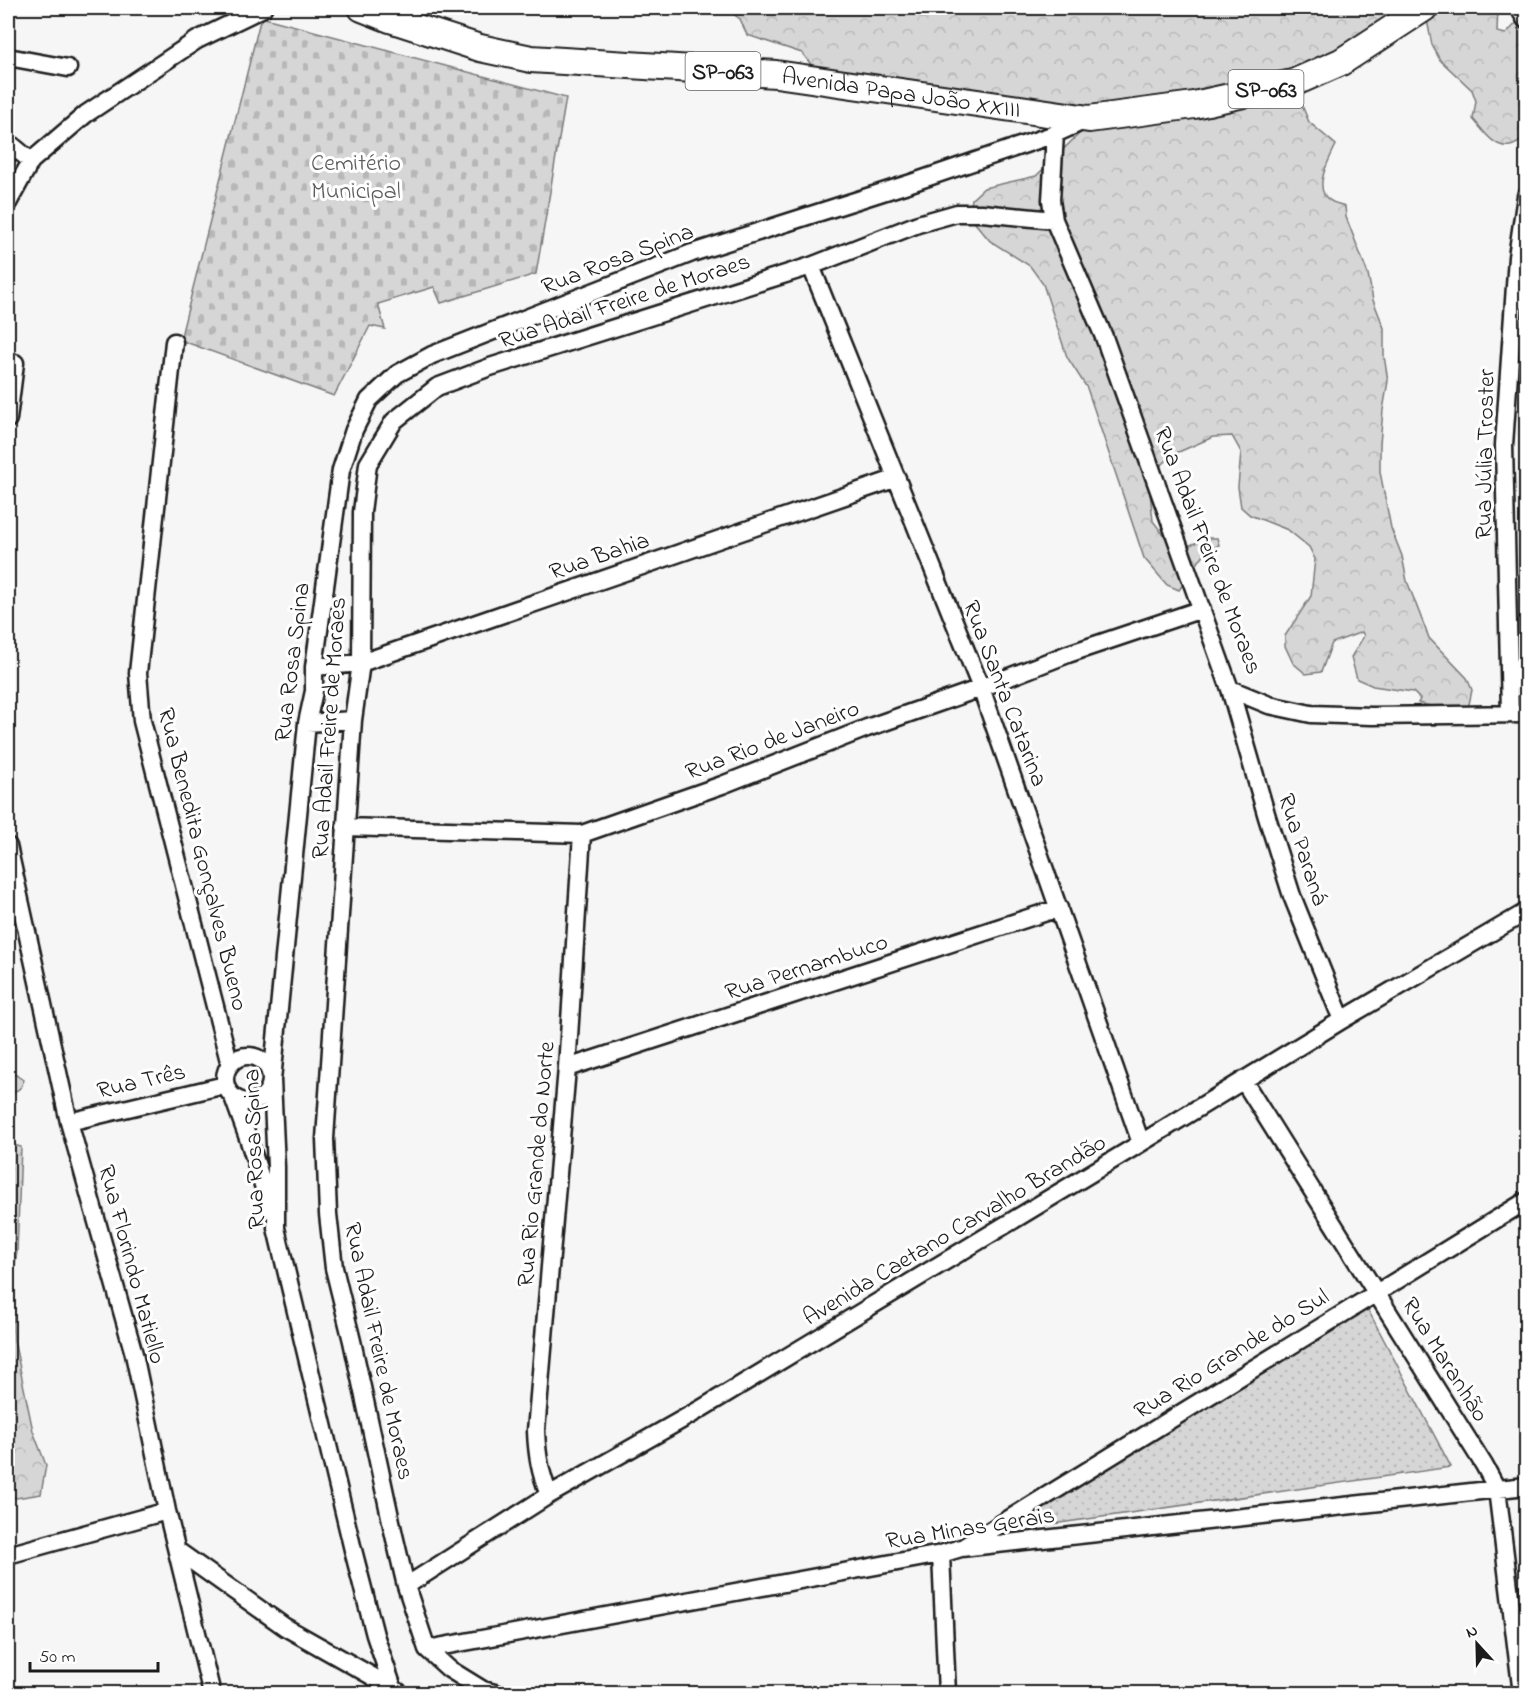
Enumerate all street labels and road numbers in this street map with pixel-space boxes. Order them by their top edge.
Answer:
road number: SP-063 [686,52,760,90]
street label: Avenida Papa João XXIII [779,60,1023,129]
road number: SP-063 [1228,70,1304,108]
street label: Rua Rosa Spina [537,215,699,305]
street label: Rua Adail Freire de Moraes [495,245,755,360]
street label: Rua Júlia Troster [1468,368,1505,540]
street label: Rua Adail Freire de Moraes [1143,422,1270,680]
street label: Rua Bahia [545,524,655,591]
street label: Rua Rosa Spina [266,581,321,744]
street label: Rua Adail Freire de Moraes [304,596,357,860]
street label: Rua Santa Catarina [952,596,1055,792]
street label: Rua Rio de Janeiro [681,692,865,791]
street label: Rua Benedita Gonçalves Bueno [147,704,256,1015]
street label: Rua Paraná [1267,789,1336,910]
street label: Rua Pernambuco [721,926,893,1011]
street label: Rua Rio Grande do Norte [509,1040,566,1288]
street label: Rua Três [94,1055,189,1110]
street label: Rua Rosa Spina [235,1068,276,1230]
street label: Avenida Caetano Carvalho Brandão [797,1126,1114,1336]
street label: Rua Florindo Matiello [87,1161,174,1368]
street label: Rua Adail Freire de Moraes [333,1220,422,1484]
street label: Rua Rio Grande do Sul [1128,1281,1337,1429]
street label: Rua Maranhão [1392,1291,1496,1430]
street label: Rua Minas Gerais [883,1499,1057,1560]

